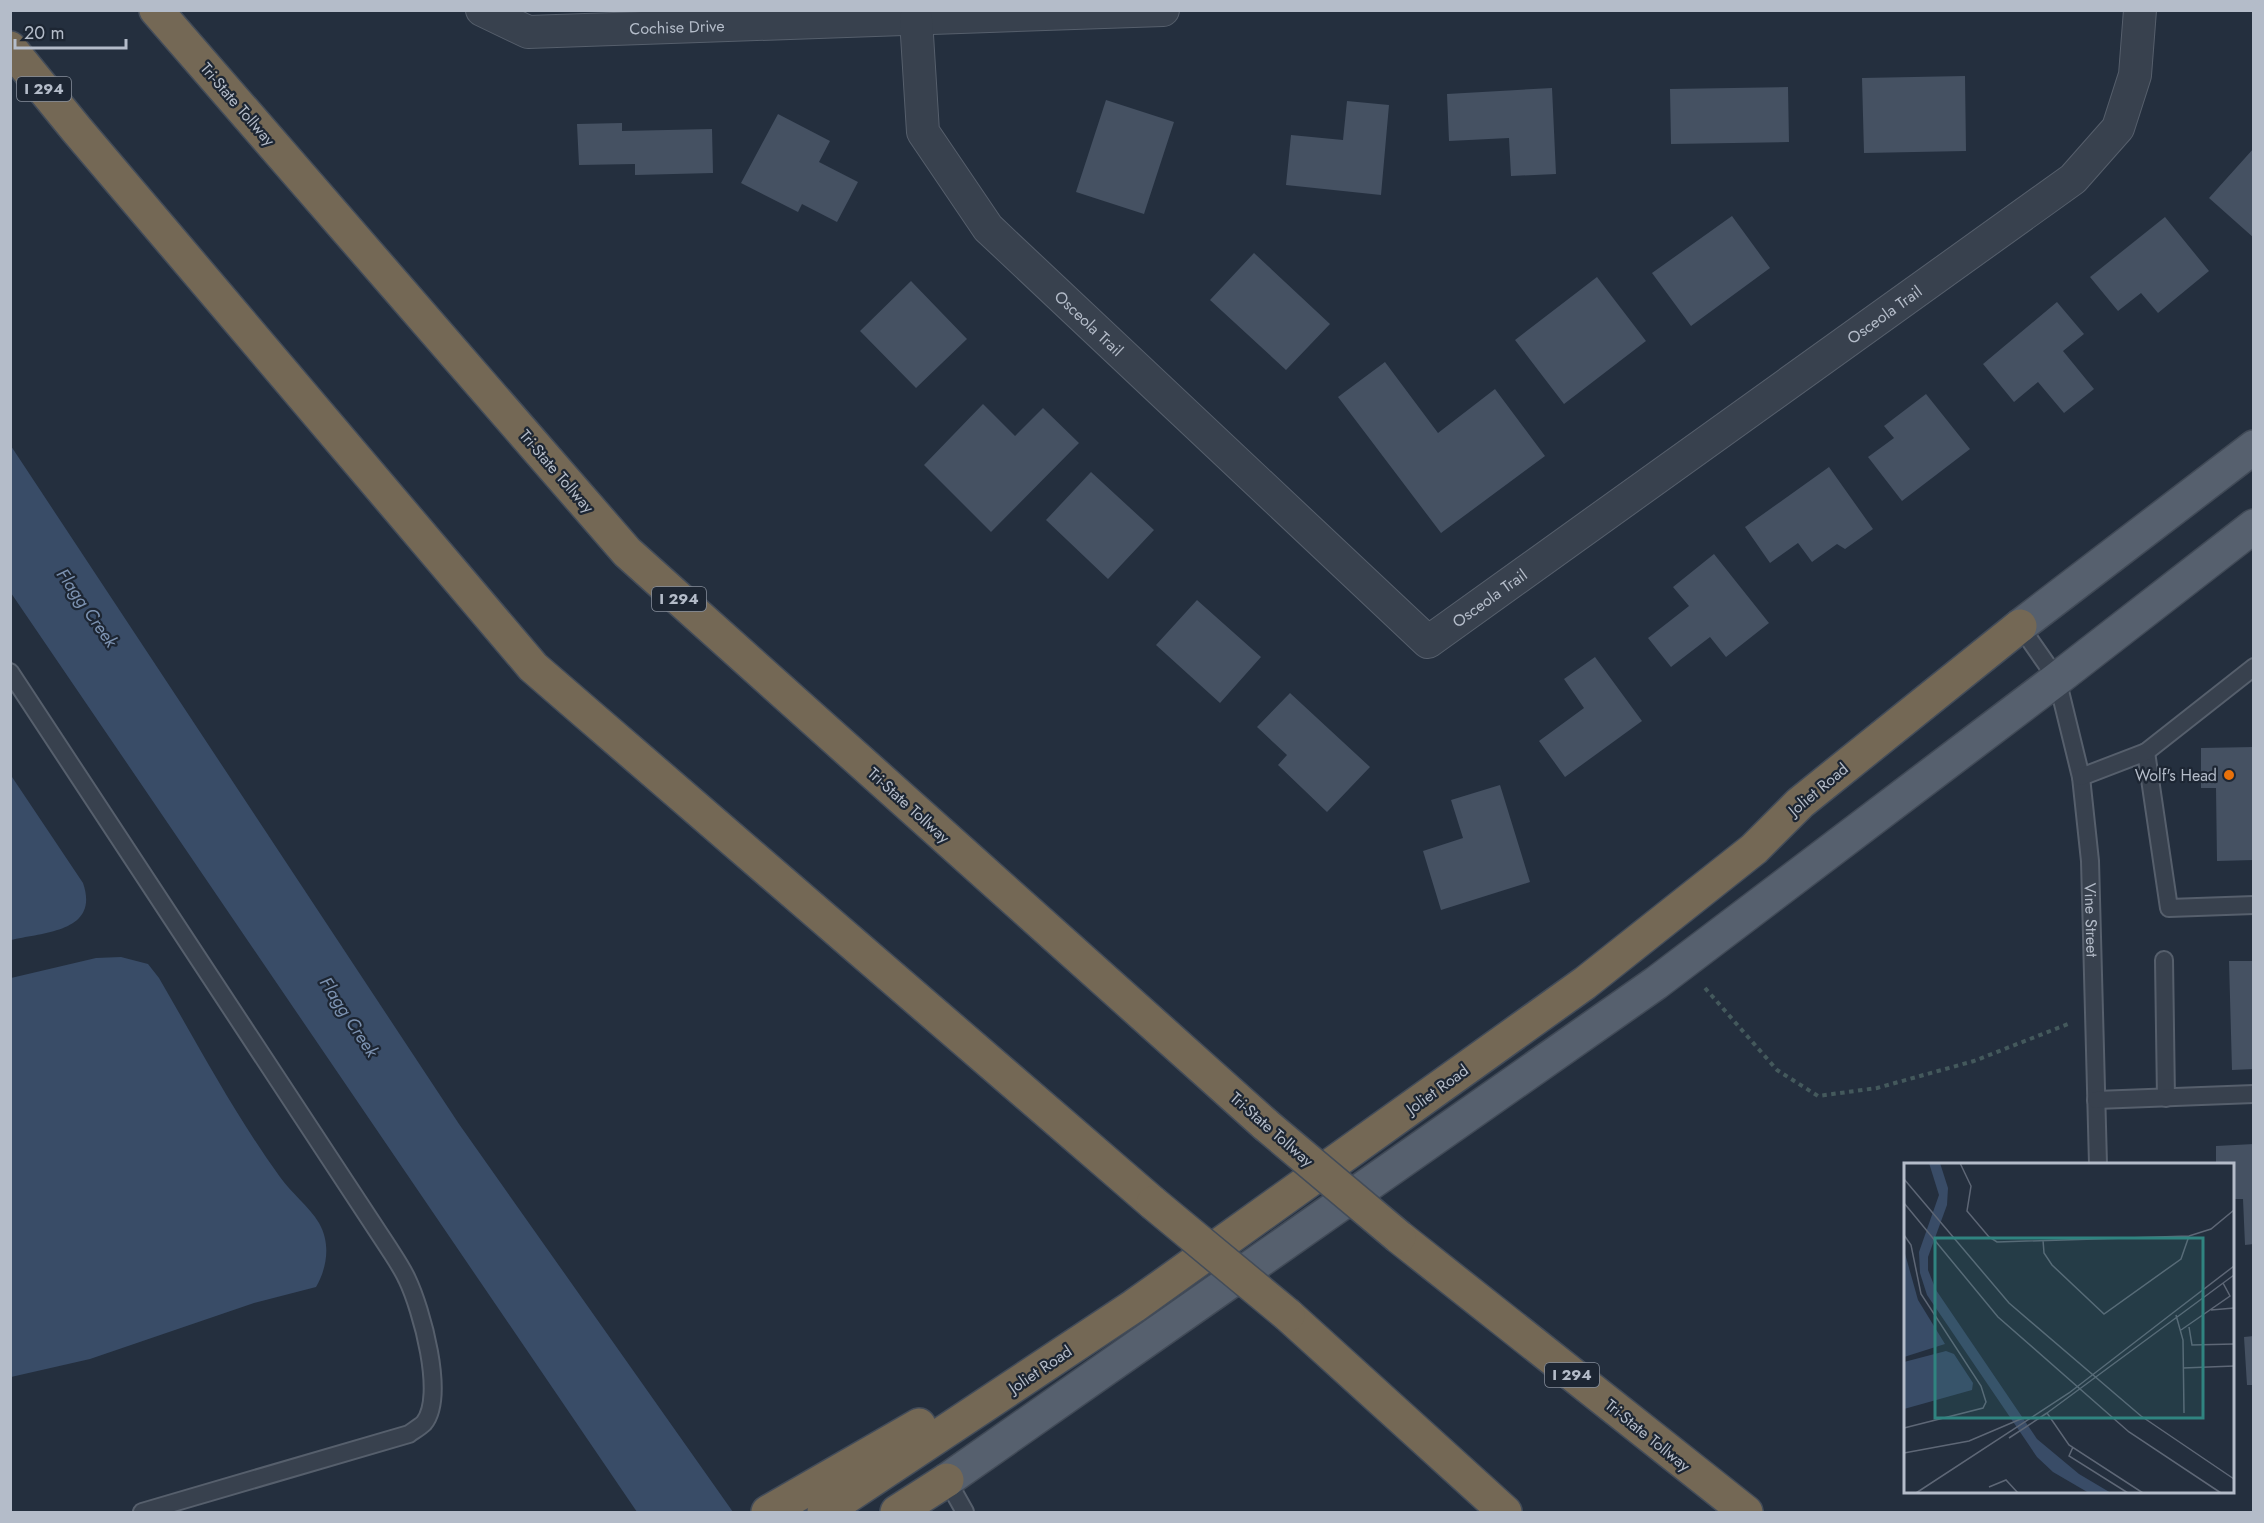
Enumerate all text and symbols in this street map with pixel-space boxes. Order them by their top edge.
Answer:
scale bar [15,12,126,50]
street label: Cochise Drive [629,14,725,40]
text: 20 m [24,20,64,46]
street label: Tri-State Tollway [195,58,281,152]
road number: I 294 [17,77,71,101]
street label: Osceola Trail [1842,280,1927,350]
street label: Osceola Trail [1049,285,1128,362]
street label: Tri-State Tollway [514,425,600,519]
water label: Flagg Creek [50,563,125,654]
street label: Osceola Trail [1448,563,1532,633]
road number: I 294 [652,587,706,611]
street label: Joliet Road [1782,757,1853,823]
street label: Tri-State Tollway [862,762,956,849]
place label: Wolf's Head [2135,764,2217,787]
marker: Wolf's Head [2222,768,2236,782]
street label: Vine Street [2079,882,2104,958]
water label: Flagg Creek [313,972,386,1064]
street label: Joliet Road [1400,1059,1473,1121]
street label: Tri-State Tollway [1225,1087,1319,1173]
inset map [1904,1163,2234,1493]
street label: Joliet Road [1002,1340,1076,1400]
road number: I 294 [1545,1363,1599,1387]
street label: Tri-State Tollway [1600,1394,1696,1478]

